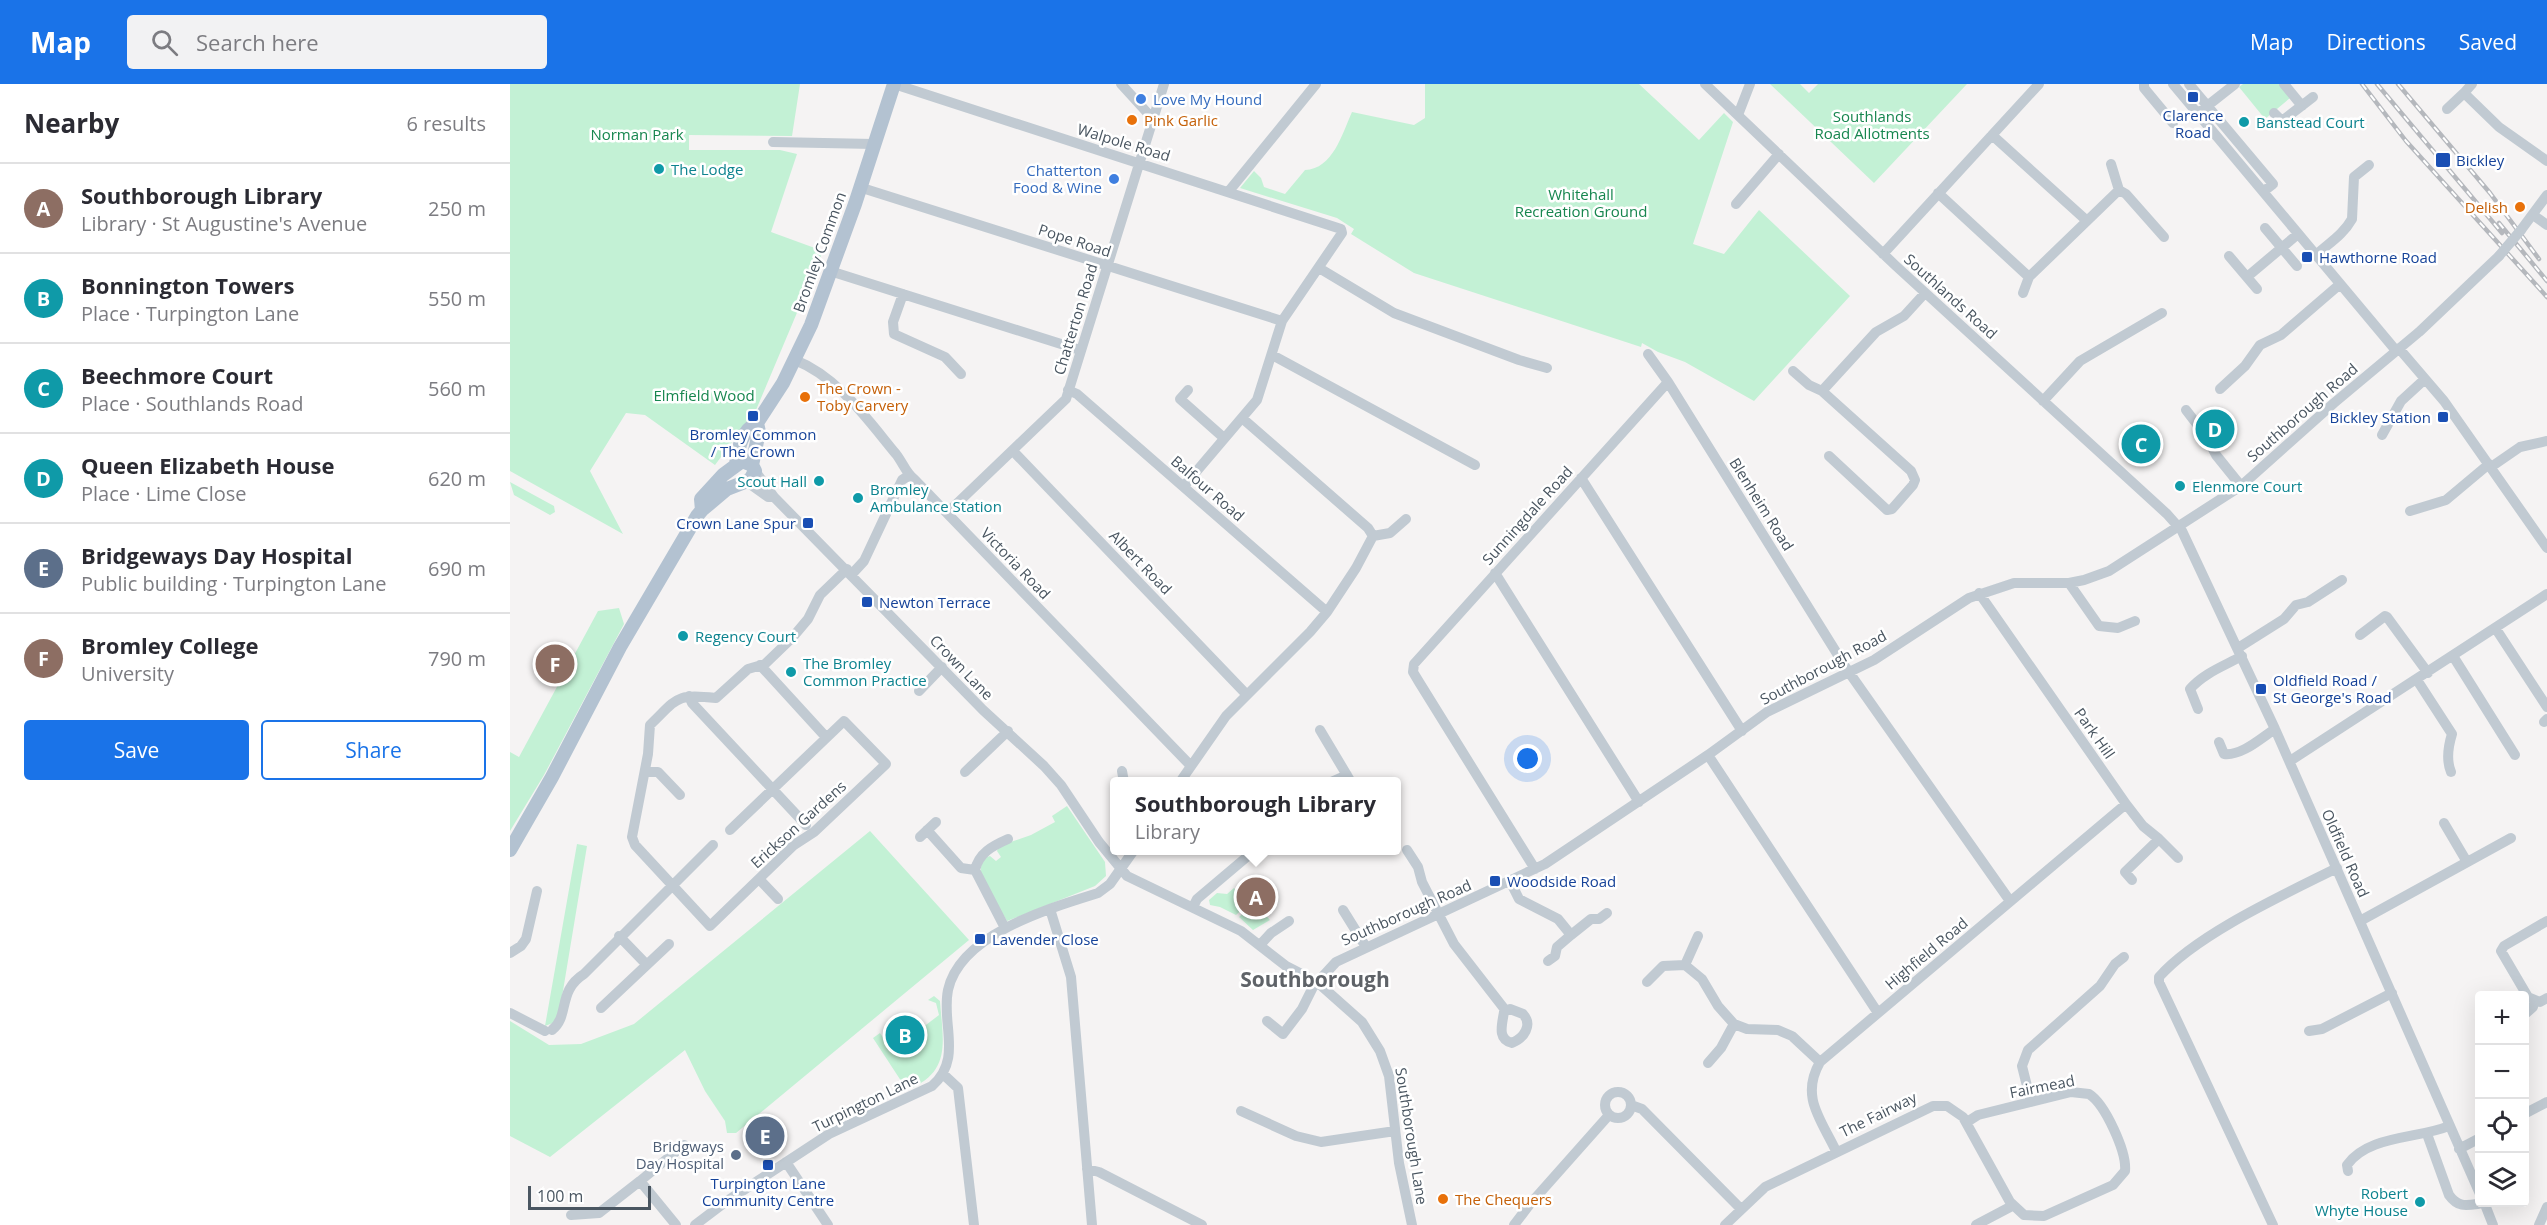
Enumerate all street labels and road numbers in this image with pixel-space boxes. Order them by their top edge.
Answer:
street label: Walpole Road [1075,118,1173,166]
street label: Bromley Common [788,189,850,315]
street label: Pope Road [1036,219,1114,261]
street label: Southlands Road [1900,249,2002,343]
street label: Chatterton Road [1049,261,1101,377]
street label: Southborough Road [2242,358,2362,466]
street label: Balfour Road [1167,451,1249,525]
street label: Blenheim Road [1725,454,1799,554]
street label: Sunningdale Road [1477,461,1577,569]
street label: Victoria Road [977,523,1055,603]
street label: Albert Road [1105,526,1177,598]
street label: Southborough Road [1756,625,1890,709]
street label: Crown Lane [926,630,998,704]
street label: Park Hill [2070,704,2120,762]
street label: Erickson Gardens [746,776,850,872]
street label: Oldfield Road [2318,806,2374,900]
street label: Southborough Road [1338,874,1474,950]
street label: Highfield Road [1880,913,1972,993]
street label: Southborough Lane [1391,1066,1433,1206]
street label: Turpington Lane [809,1068,921,1136]
street label: Fairmead [2008,1070,2076,1102]
street label: The Fairway [1836,1087,1920,1141]

